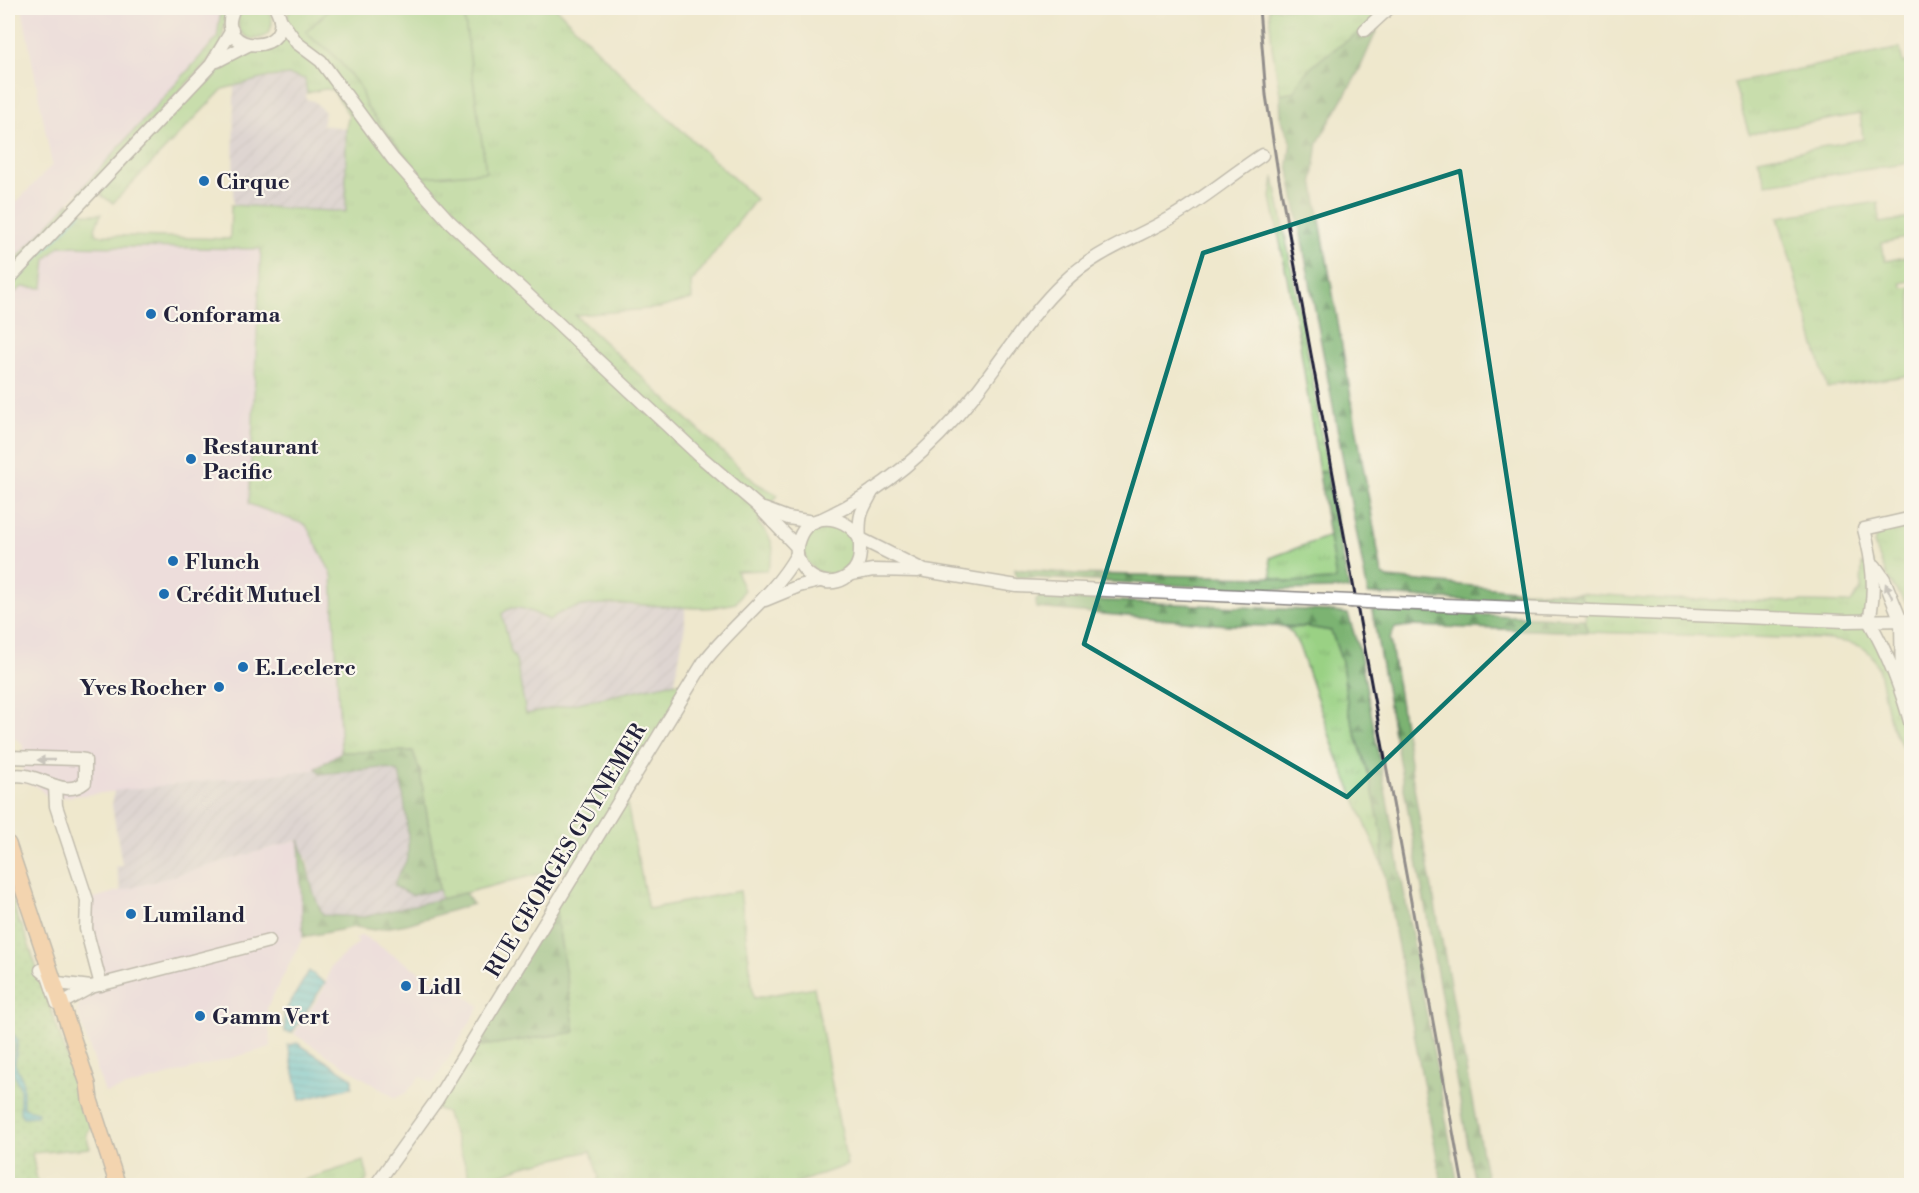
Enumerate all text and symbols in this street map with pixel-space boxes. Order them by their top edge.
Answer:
place label: Cirque [216,169,290,196]
marker: Cirque [197,174,211,188]
place label: Conforama [163,302,281,329]
marker: Conforama [144,307,158,321]
place label: Restaurant Pacific [203,434,319,486]
marker: Restaurant Pacific [184,452,198,466]
place label: Flunch [185,549,260,576]
marker: Flunch [166,554,180,568]
place label: Crédit Mutuel [176,582,321,609]
one-way arrow [1885,582,1894,599]
marker: Crédit Mutuel [157,587,171,601]
place label: E.Leclerc [255,655,356,682]
marker: E.Leclerc [236,660,250,674]
place label: Yves Rocher [80,675,207,702]
marker: Yves Rocher [212,680,226,694]
street label: RUE GEORGES GUYNEMER [480,718,653,983]
one-way arrow [37,755,56,764]
place label: Lumiland [143,902,245,929]
marker: Lumiland [124,907,138,921]
place label: Lidl [418,974,461,1001]
marker: Lidl [399,979,413,993]
place label: Gamm Vert [212,1004,329,1031]
marker: Gamm Vert [193,1009,207,1023]

